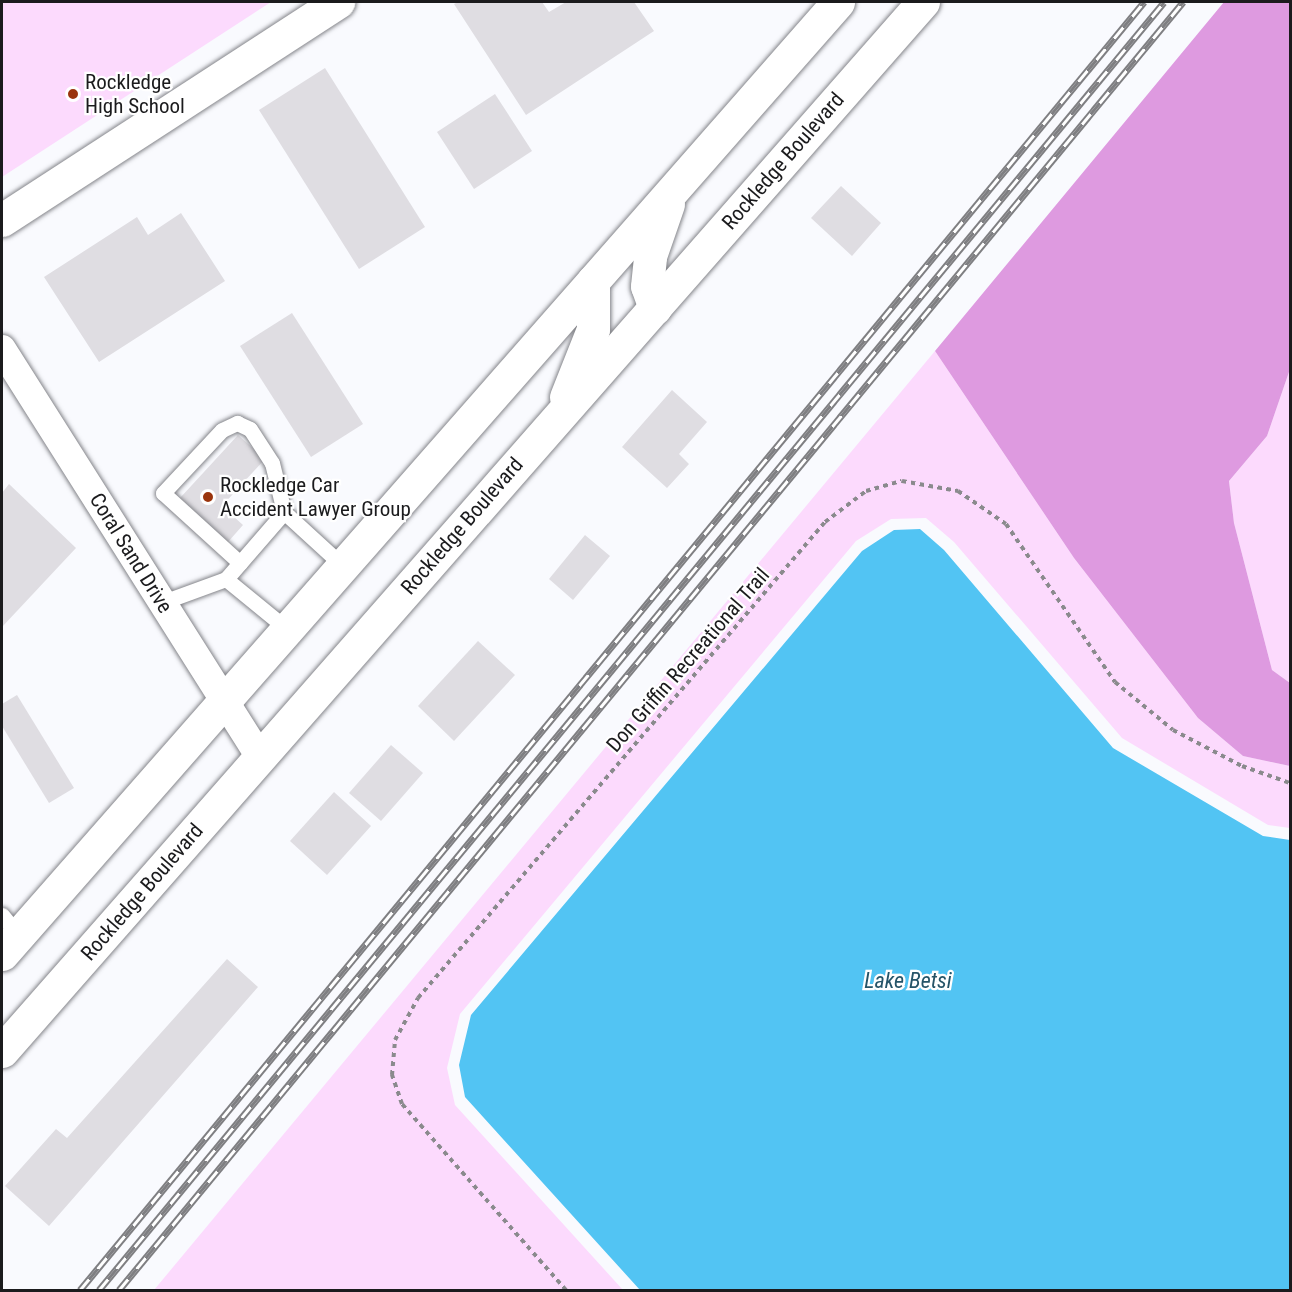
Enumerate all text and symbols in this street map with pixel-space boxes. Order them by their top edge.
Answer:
place label: Rockledge High School [85,69,185,119]
marker: Rockledge High School [66,87,80,101]
street label: Rockledge Boulevard [717,87,849,235]
street label: Rockledge Boulevard [396,452,528,600]
place label: Rockledge Car Accident Lawyer Group [220,472,411,522]
street label: Coral Sand Drive [84,488,178,618]
marker: Rockledge Car Accident Lawyer Group [201,490,215,504]
street label: Don Griffin Recreational Trail [601,563,775,757]
street label: Rockledge Boulevard [76,818,208,966]
water label: Lake Betsi [864,968,952,994]

